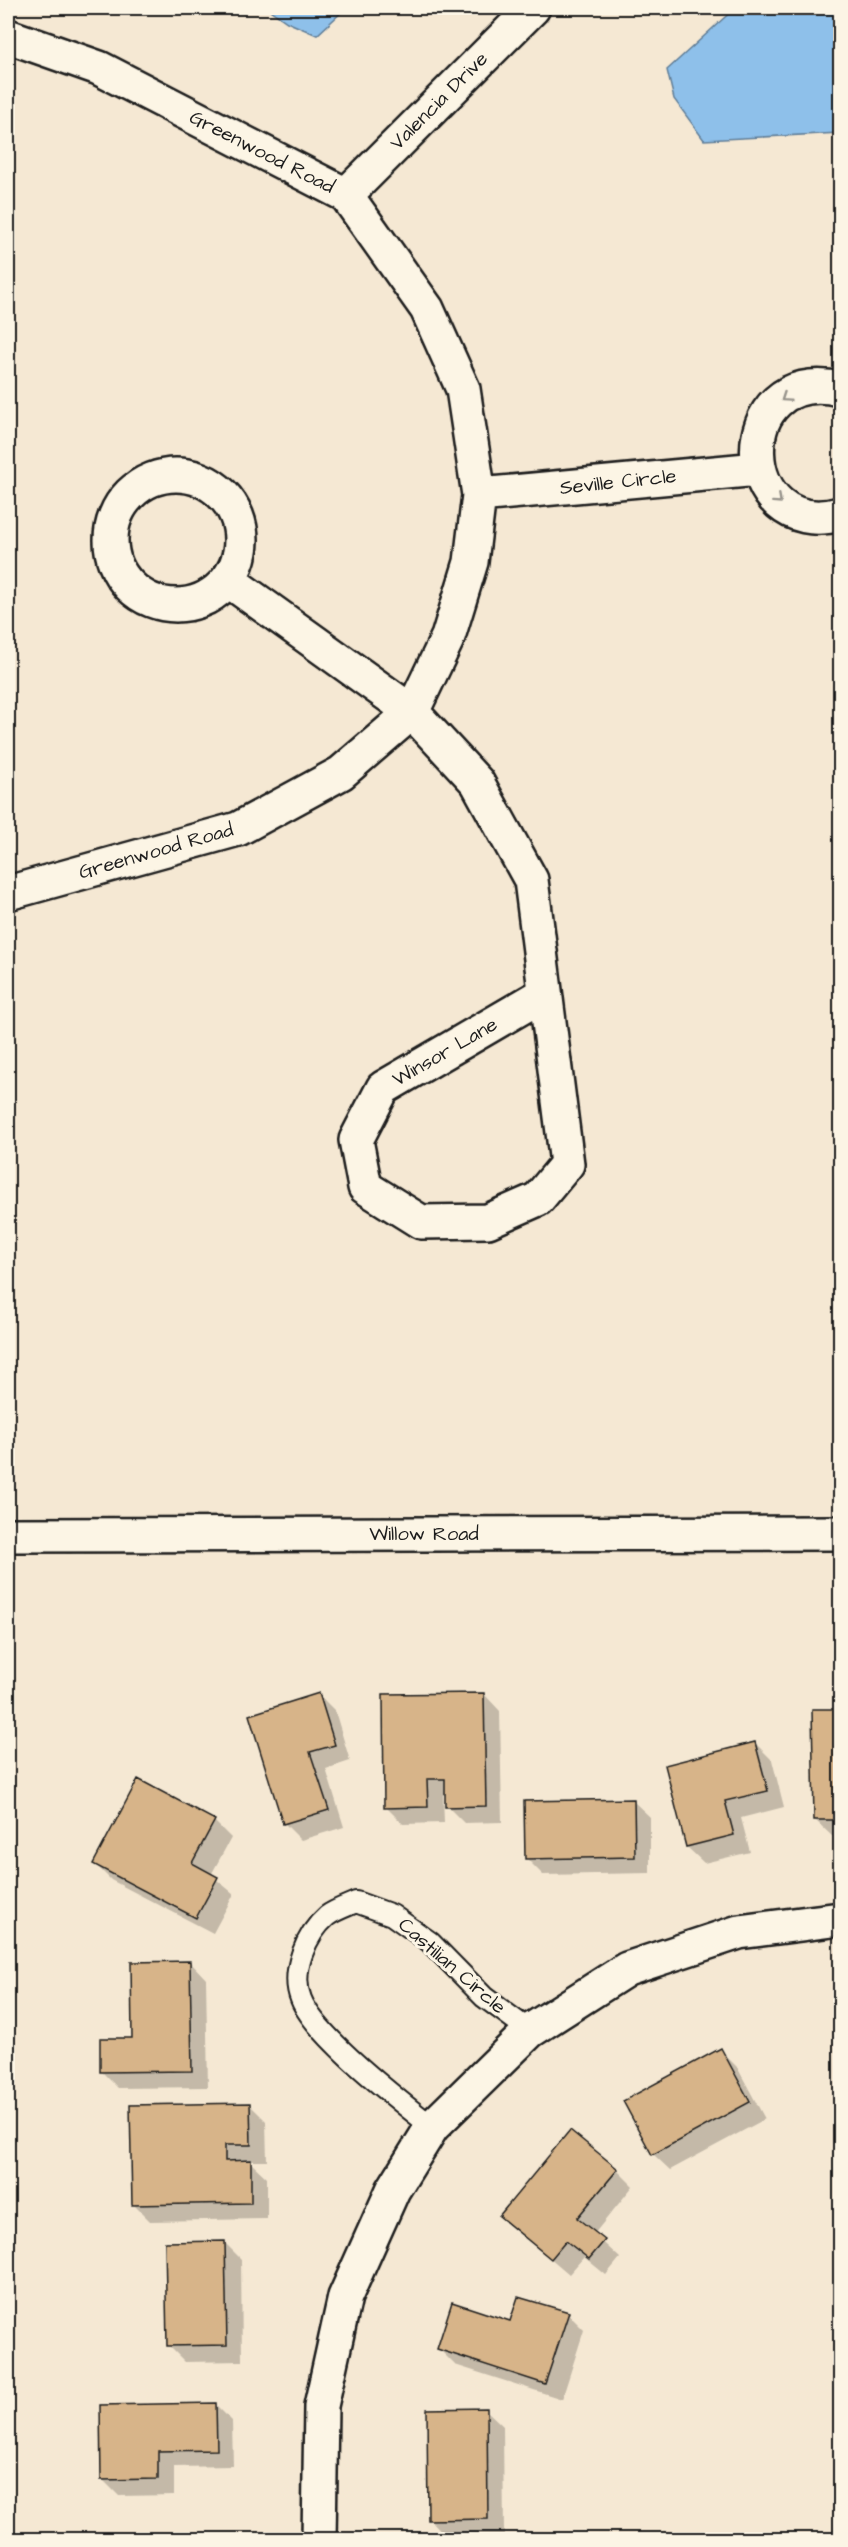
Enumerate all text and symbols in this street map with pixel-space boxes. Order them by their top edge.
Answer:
street label: Valencia Drive [384,45,495,156]
street label: Greenwood Road [185,103,339,201]
one-way arrow [781,391,792,402]
street label: Seville Circle [558,462,678,502]
one-way arrow [771,493,782,504]
street label: Greenwood Road [76,816,236,886]
street label: Winsor Lane [387,1011,503,1093]
street label: Willow Road [369,1520,479,1548]
street label: Castilian Circle [392,1911,512,2021]

